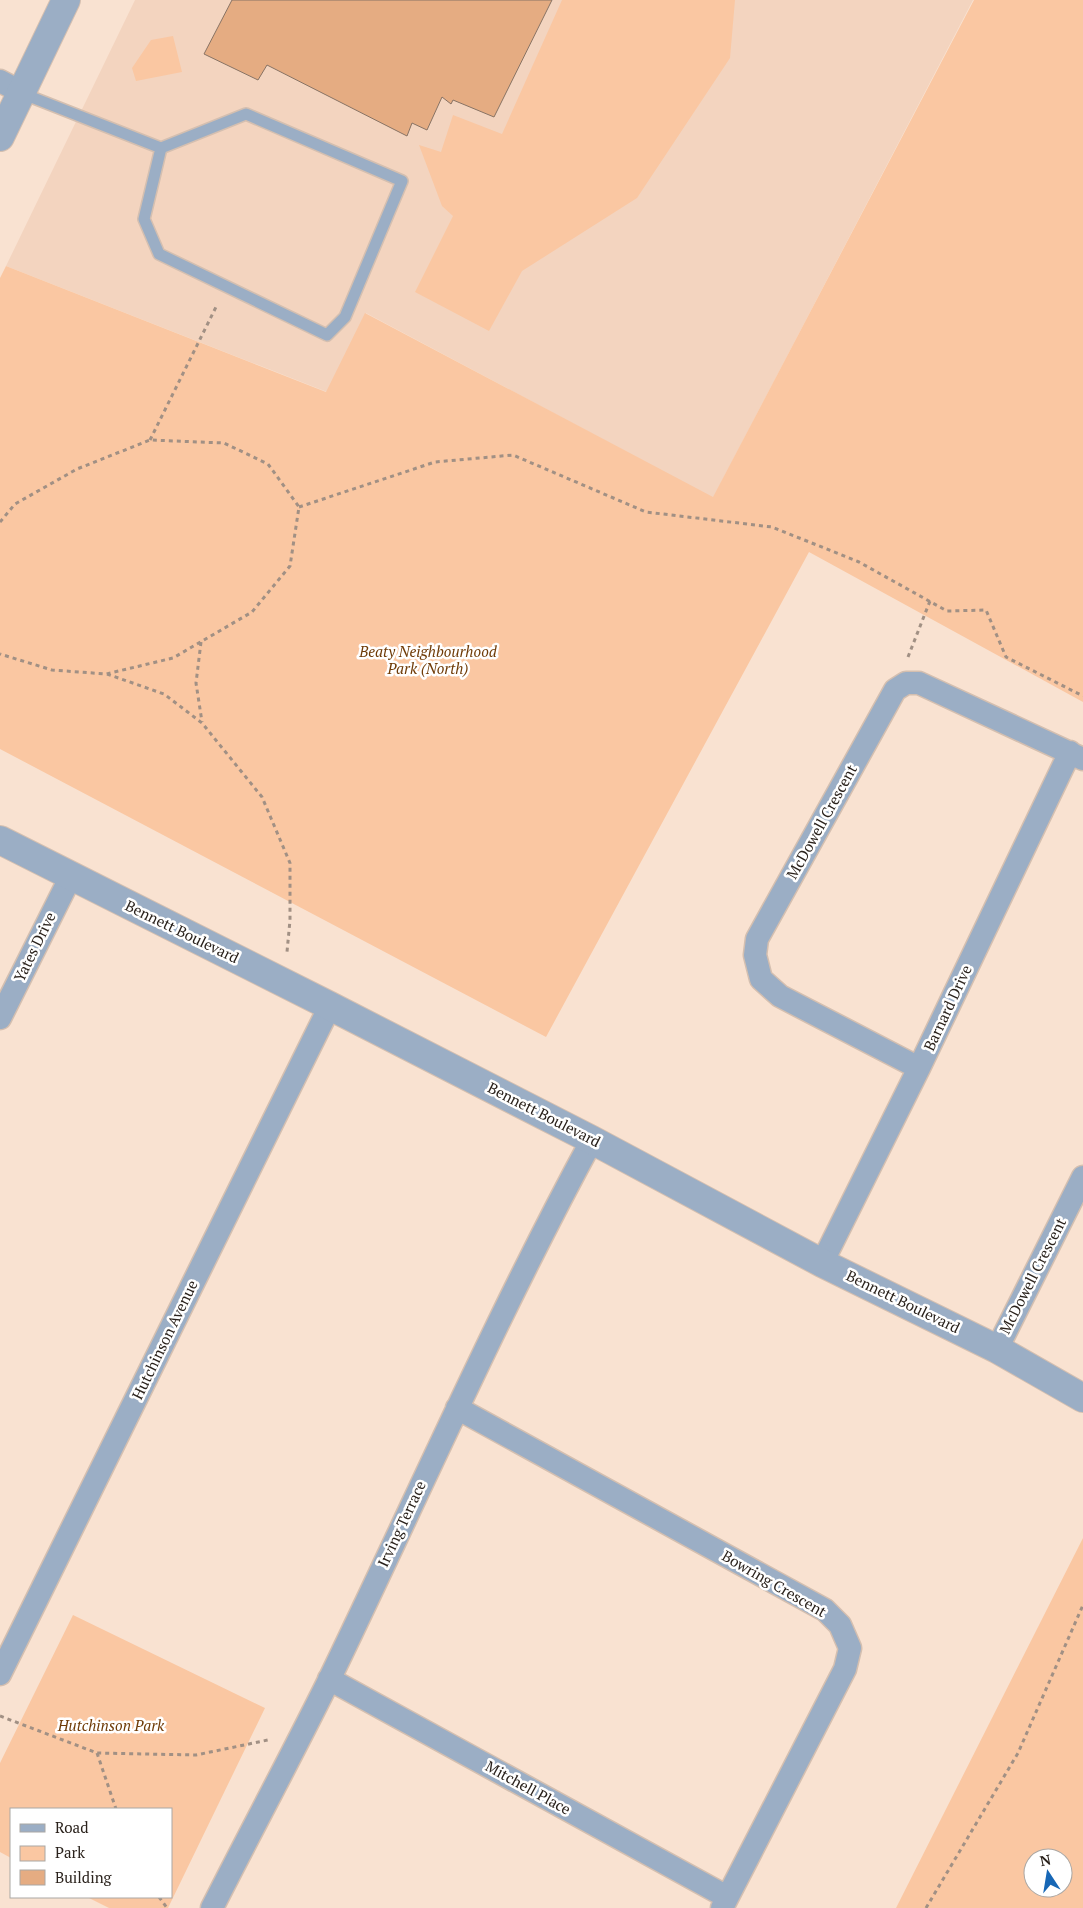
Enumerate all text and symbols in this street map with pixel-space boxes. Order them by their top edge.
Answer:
park label: Beaty Neighbourhood Park (North) [358,641,498,678]
street label: McDowell Crescent [781,760,861,882]
street label: Bennett Boulevard [122,895,243,967]
street label: Yates Drive [9,908,60,985]
street label: Barnard Drive [918,961,976,1054]
street label: Bennett Boulevard [485,1077,604,1151]
street label: McDowell Crescent [994,1214,1070,1337]
street label: Bennett Boulevard [843,1265,964,1337]
street label: Hutchinson Avenue [127,1277,202,1403]
street label: Irving Terrace [372,1477,430,1570]
street label: Bowring Crescent [719,1545,831,1621]
park label: Hutchinson Park [57,1715,165,1735]
street label: Mitchell Place [482,1755,575,1819]
legend [10,1808,172,1898]
text: Road [55,1817,88,1837]
text: Park [55,1842,85,1862]
north arrow [1023,1848,1073,1898]
text: N [1038,1849,1053,1870]
text: Building [55,1867,113,1887]

